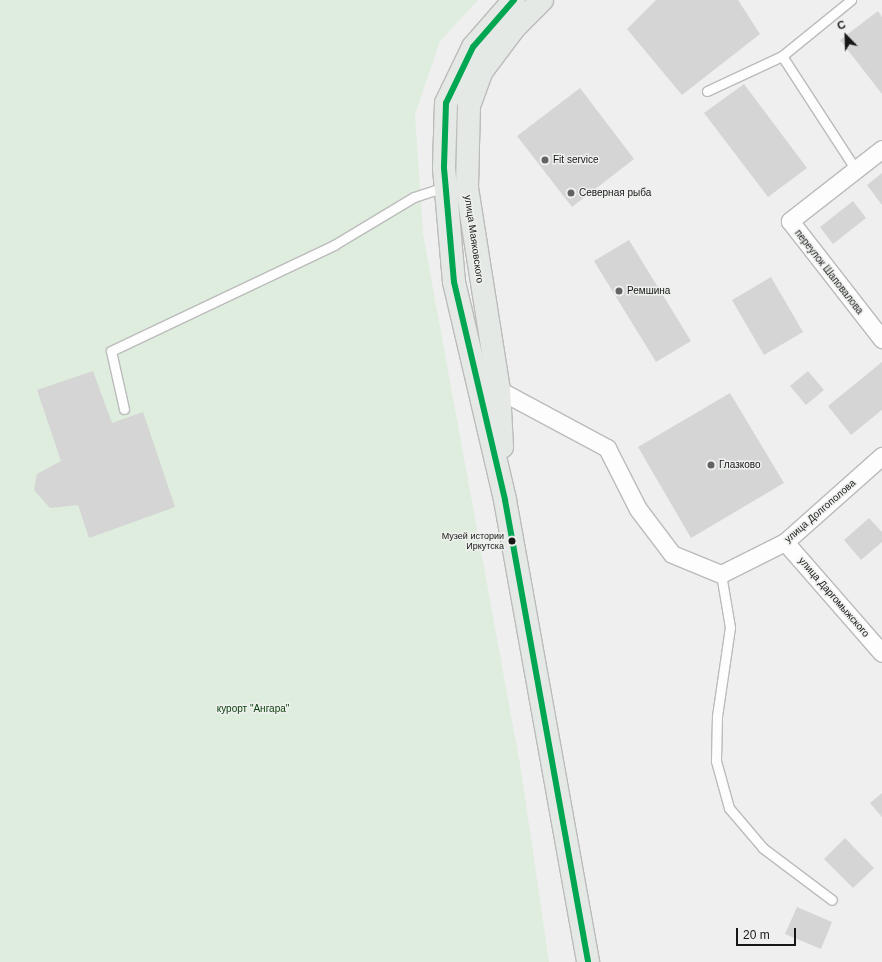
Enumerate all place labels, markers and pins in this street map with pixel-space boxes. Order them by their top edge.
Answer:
place label: Fit service [553,154,599,166]
marker: Fit service [540,155,550,165]
place label: Северная рыба [579,187,651,199]
marker: Северная рыба [566,188,576,198]
place label: Ремшина [627,285,670,297]
marker: Ремшина [614,286,624,296]
place label: Глазково [719,459,761,471]
marker: Глазково [706,460,716,470]
place label: Музей истории Иркутска [442,531,504,552]
marker: Музей истории Иркутска [507,536,517,546]

